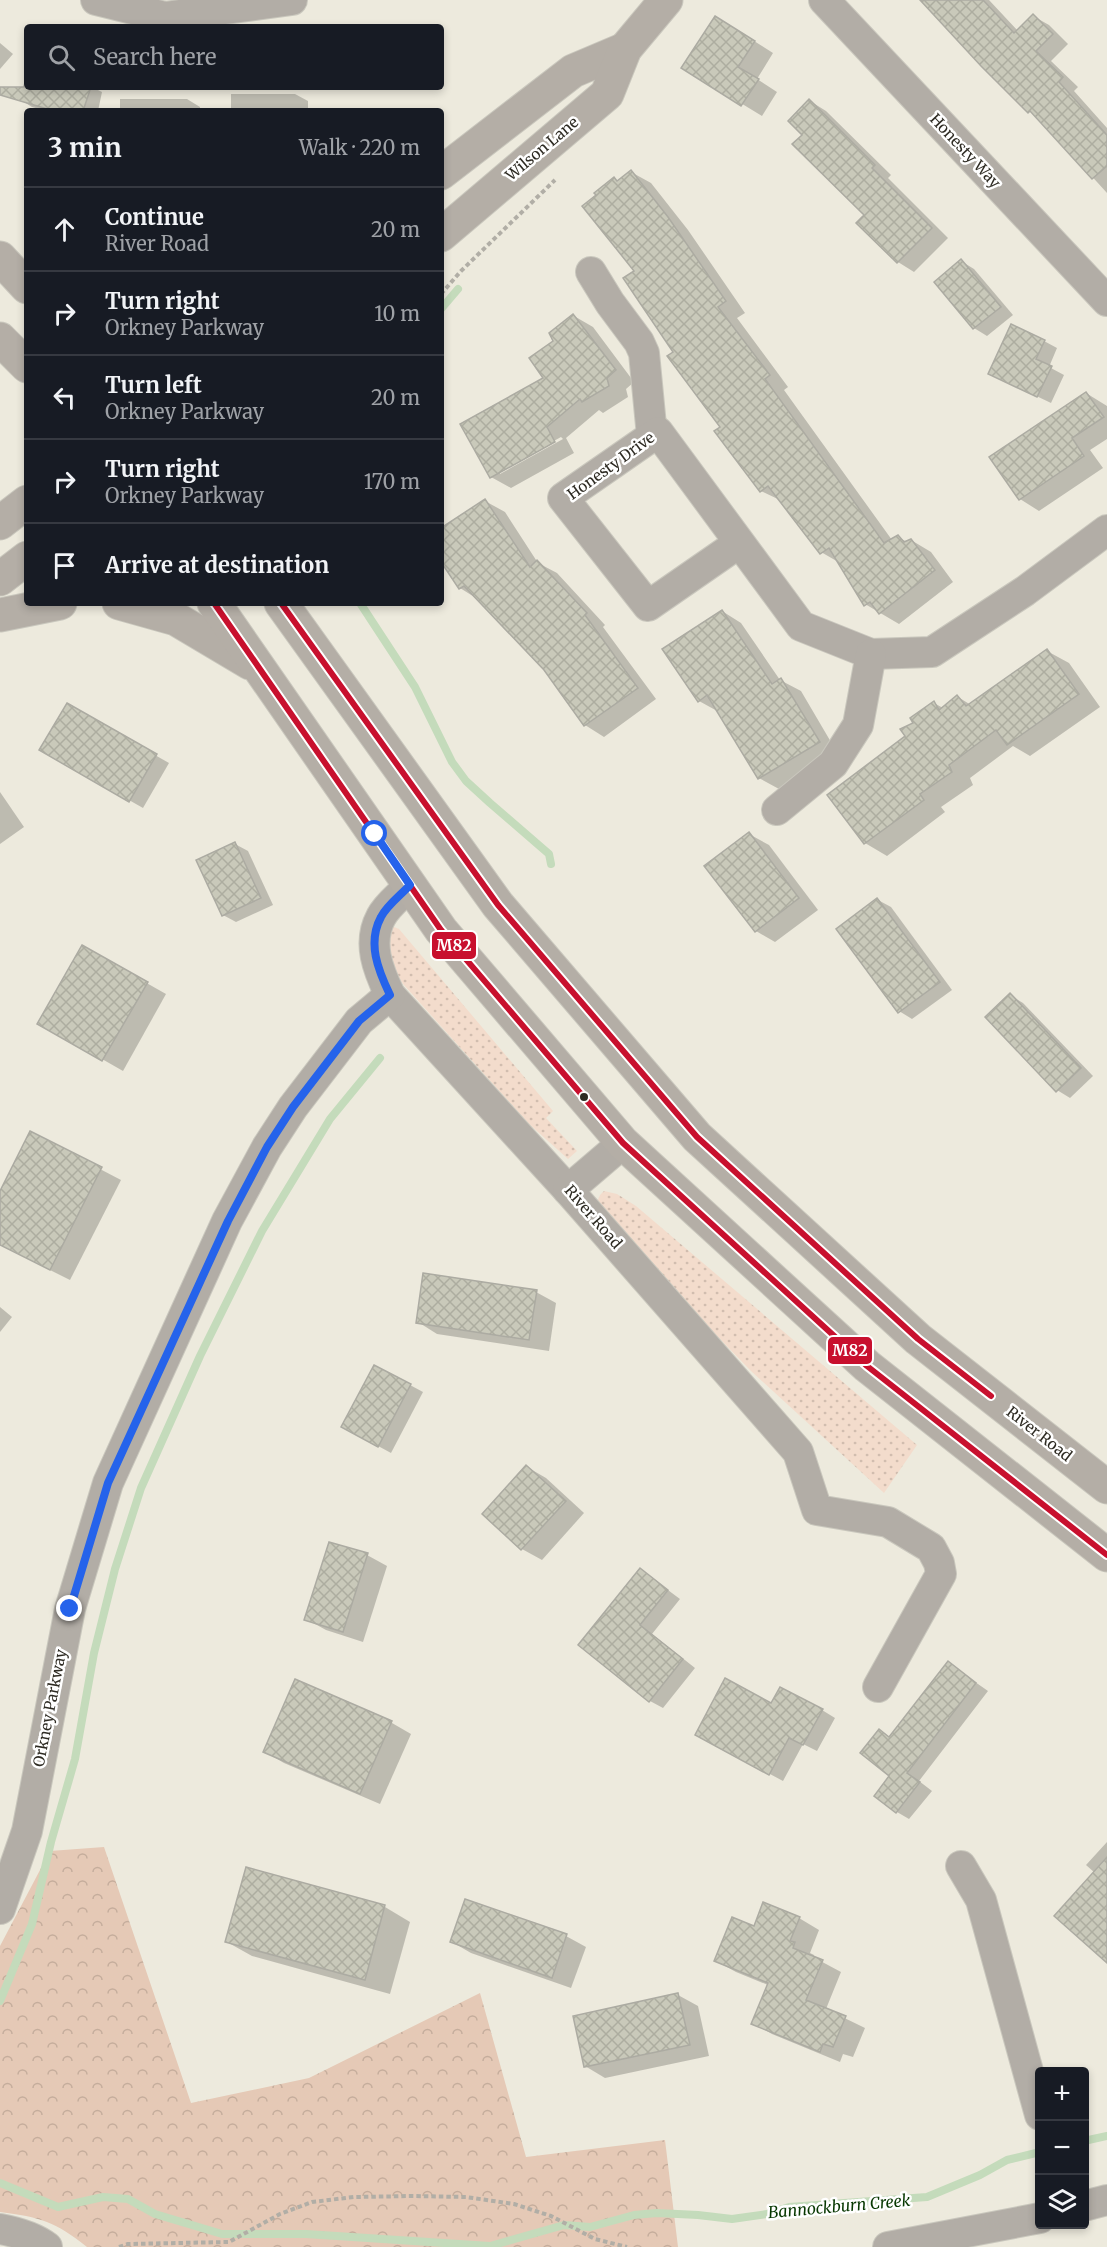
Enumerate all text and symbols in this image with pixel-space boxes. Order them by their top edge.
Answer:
search box [24,24,444,90]
icon: search [45,41,78,74]
text: Search here [93,43,216,71]
street label: Honesty Way [926,109,1005,192]
street label: Wilson Lane [500,112,582,185]
text: 3 min [48,131,122,164]
text: Walk · 220 m [299,135,420,160]
text: Continue [105,203,204,231]
icon: ahead [48,213,81,246]
text: 20 m [371,217,420,242]
text: River Road [105,231,209,256]
text: Turn right [105,287,219,315]
icon: right [48,297,81,330]
text: 10 m [374,301,420,326]
text: Orkney Parkway [105,315,264,340]
text: Turn left [105,371,202,399]
icon: left [48,381,81,414]
text: 20 m [371,385,420,410]
text: Orkney Parkway [105,399,264,424]
street label: Honesty Drive [563,428,658,504]
text: Turn right [105,455,219,483]
icon: right [48,465,81,498]
text: 170 m [364,469,420,494]
text: Orkney Parkway [105,483,264,508]
icon: arrive [48,549,81,582]
text: Arrive at destination [105,551,329,579]
route start [361,820,387,846]
line badge: M82 [431,931,477,960]
text: M82 [436,935,472,955]
unlabelled marker [578,1091,590,1103]
street label: River Road [561,1181,626,1252]
line badge: M82 [827,1336,873,1365]
text: M82 [832,1340,868,1360]
street label: River Road [1003,1402,1076,1465]
route end [56,1595,82,1621]
street label: Orkney Parkway [29,1647,70,1768]
map controls [1035,2067,1089,2229]
button: + [1035,2067,1089,2121]
button: − [1035,2121,1089,2175]
button: layers [1035,2175,1089,2229]
water label: Bannockburn Creek [767,2190,911,2222]

